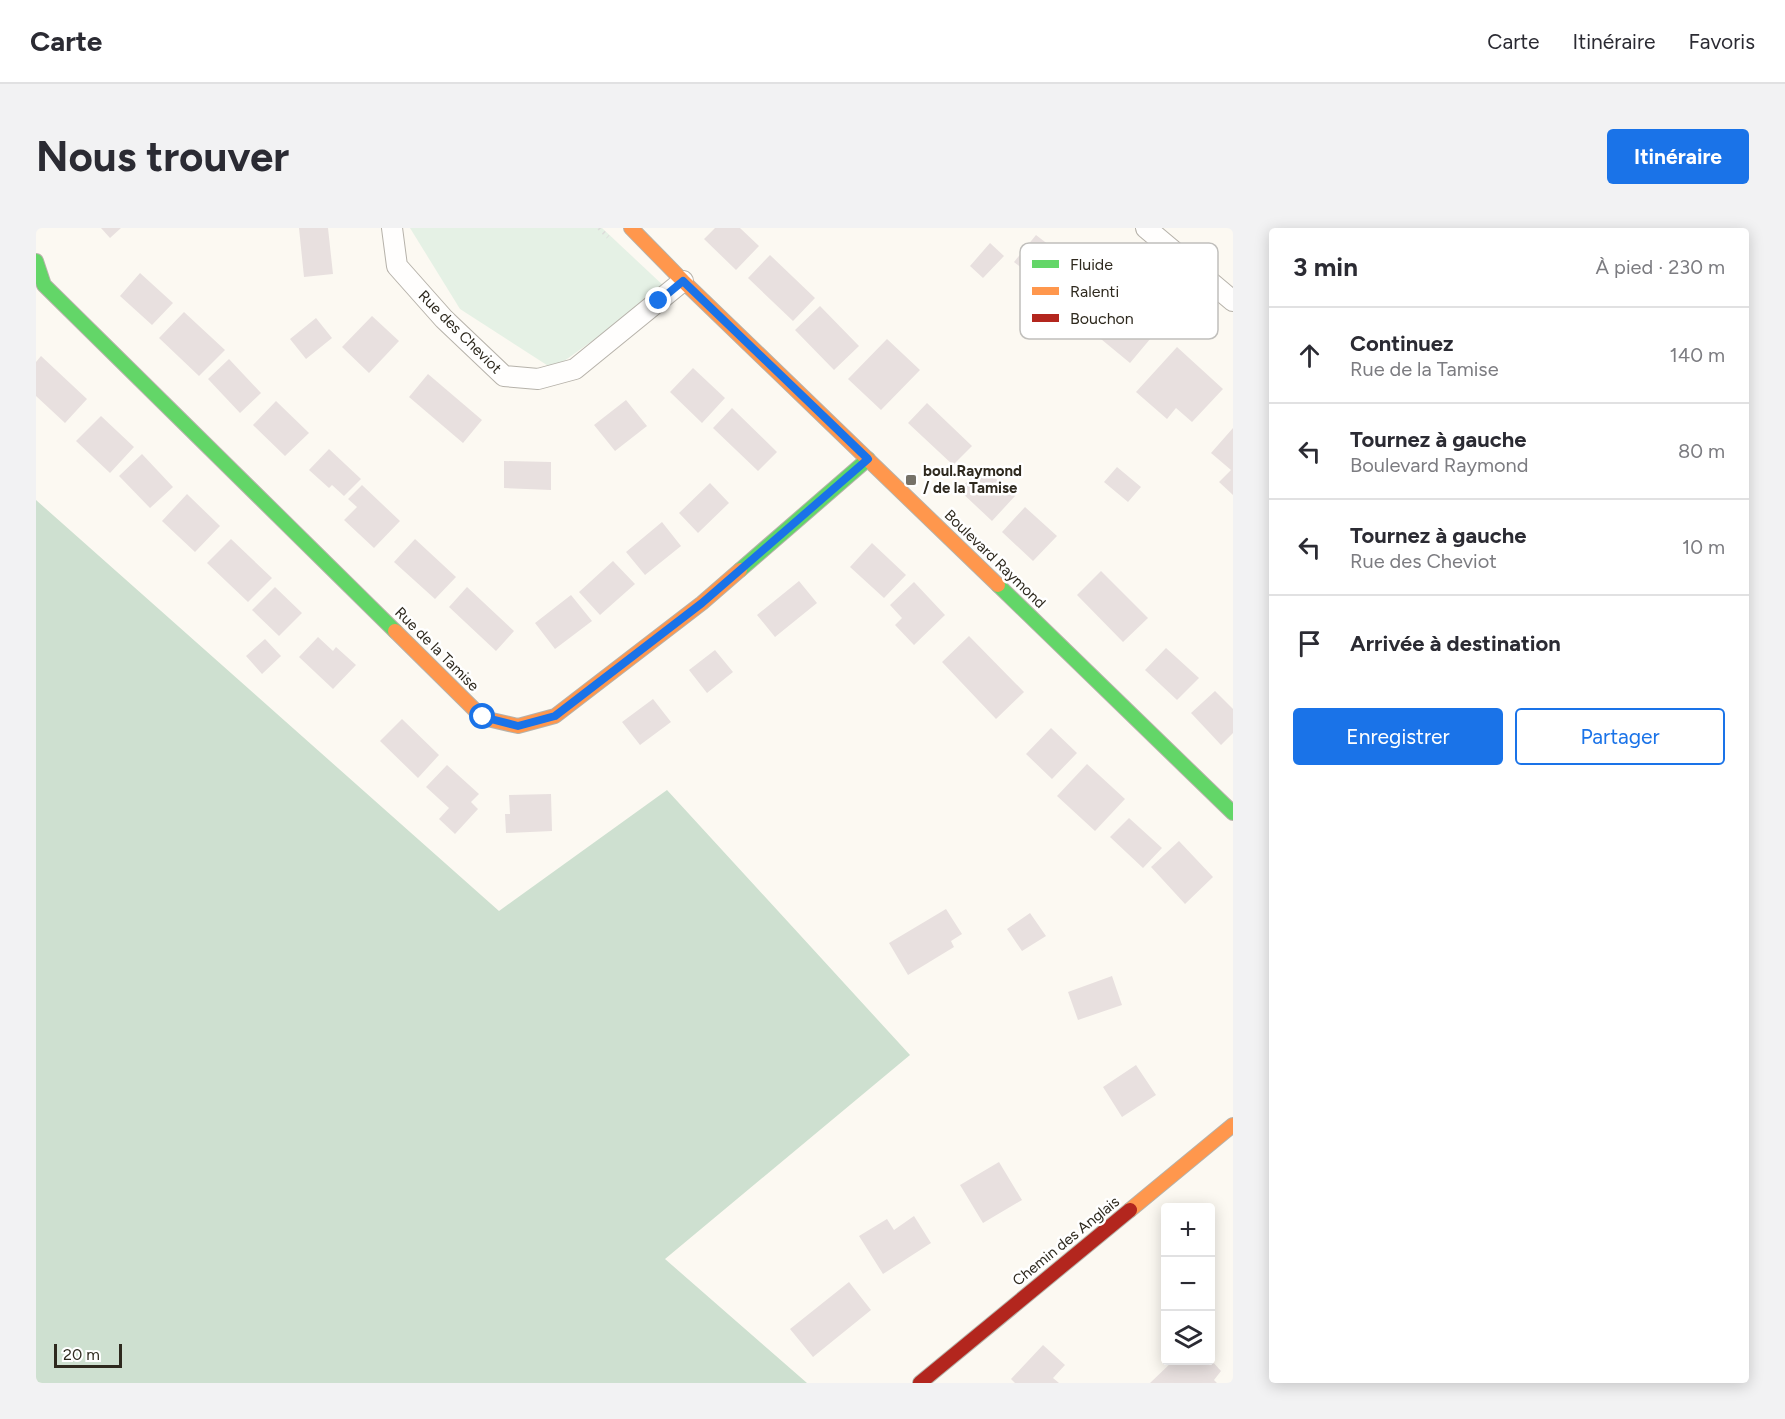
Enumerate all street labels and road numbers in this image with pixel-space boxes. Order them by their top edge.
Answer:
street label: Rue des Cheviot [415,287,506,378]
street label: Boulevard Raymond [941,506,1049,612]
street label: Rue de la Tamise [391,603,483,695]
street label: Chemin des Anglais [1009,1192,1123,1290]

